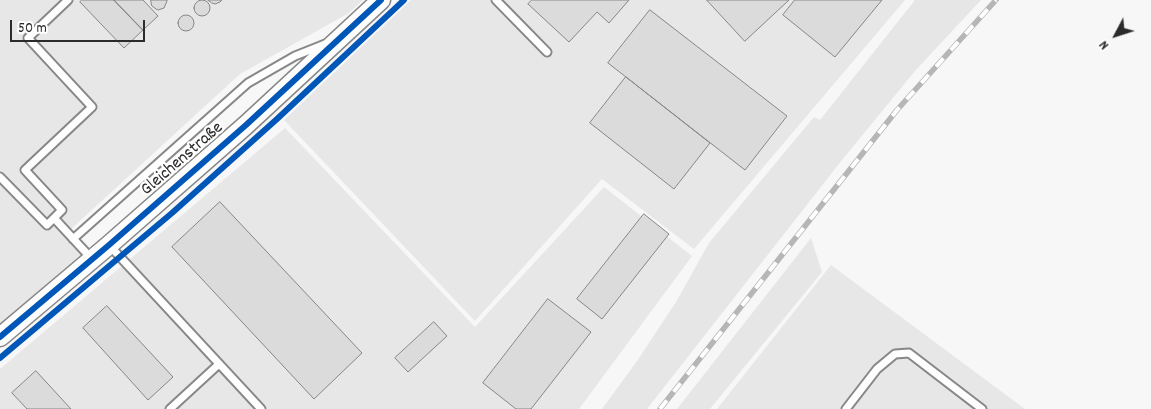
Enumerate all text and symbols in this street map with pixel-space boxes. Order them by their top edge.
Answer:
scale bar [12,10,148,42]
north arrow [1091,10,1141,60]
text: 50 m [18,18,47,40]
text: N [1095,36,1114,54]
street label: Gleichenstraße [137,118,229,202]

